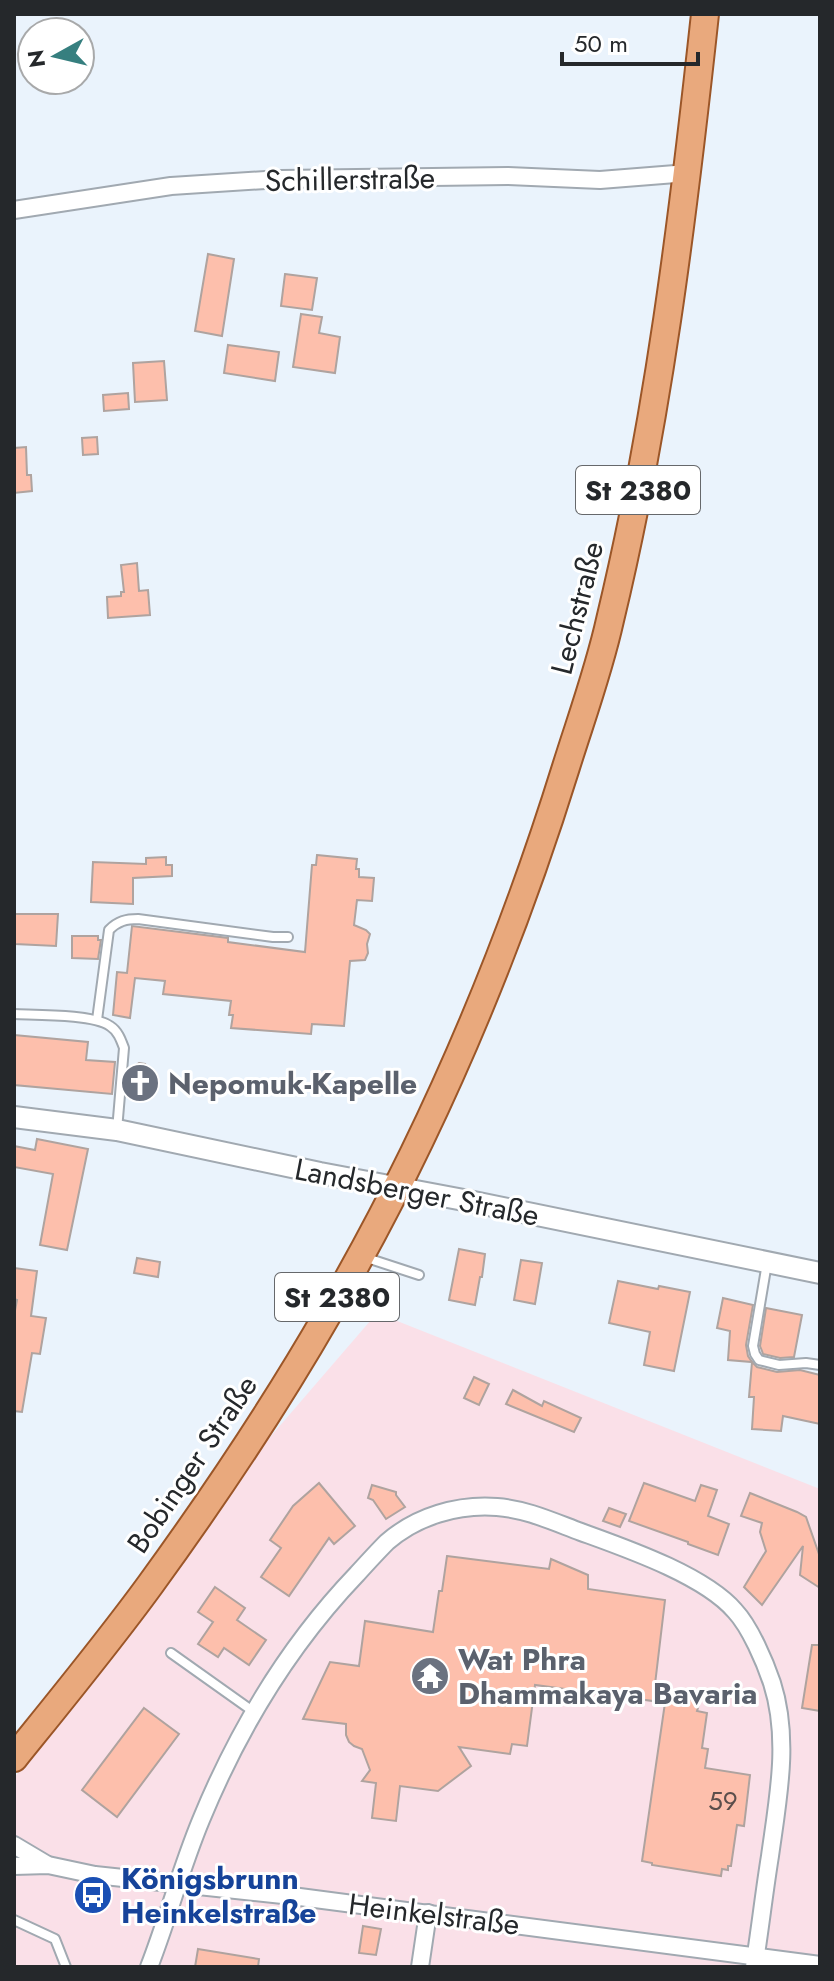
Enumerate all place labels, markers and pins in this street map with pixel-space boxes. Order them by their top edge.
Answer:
church icon: Nepomuk-Kapelle [119,1062,161,1104]
place label: Nepomuk-Kapelle [168,1062,417,1105]
place label: Wat Phra Dhammakaya Bavaria [458,1638,757,1715]
temple icon: Wat Phra Dhammakaya Bavaria [409,1655,451,1697]
place label: Königsbrunn Heinkelstraße [121,1857,316,1934]
bus stop icon: Königsbrunn Heinkelstraße [72,1874,114,1916]

